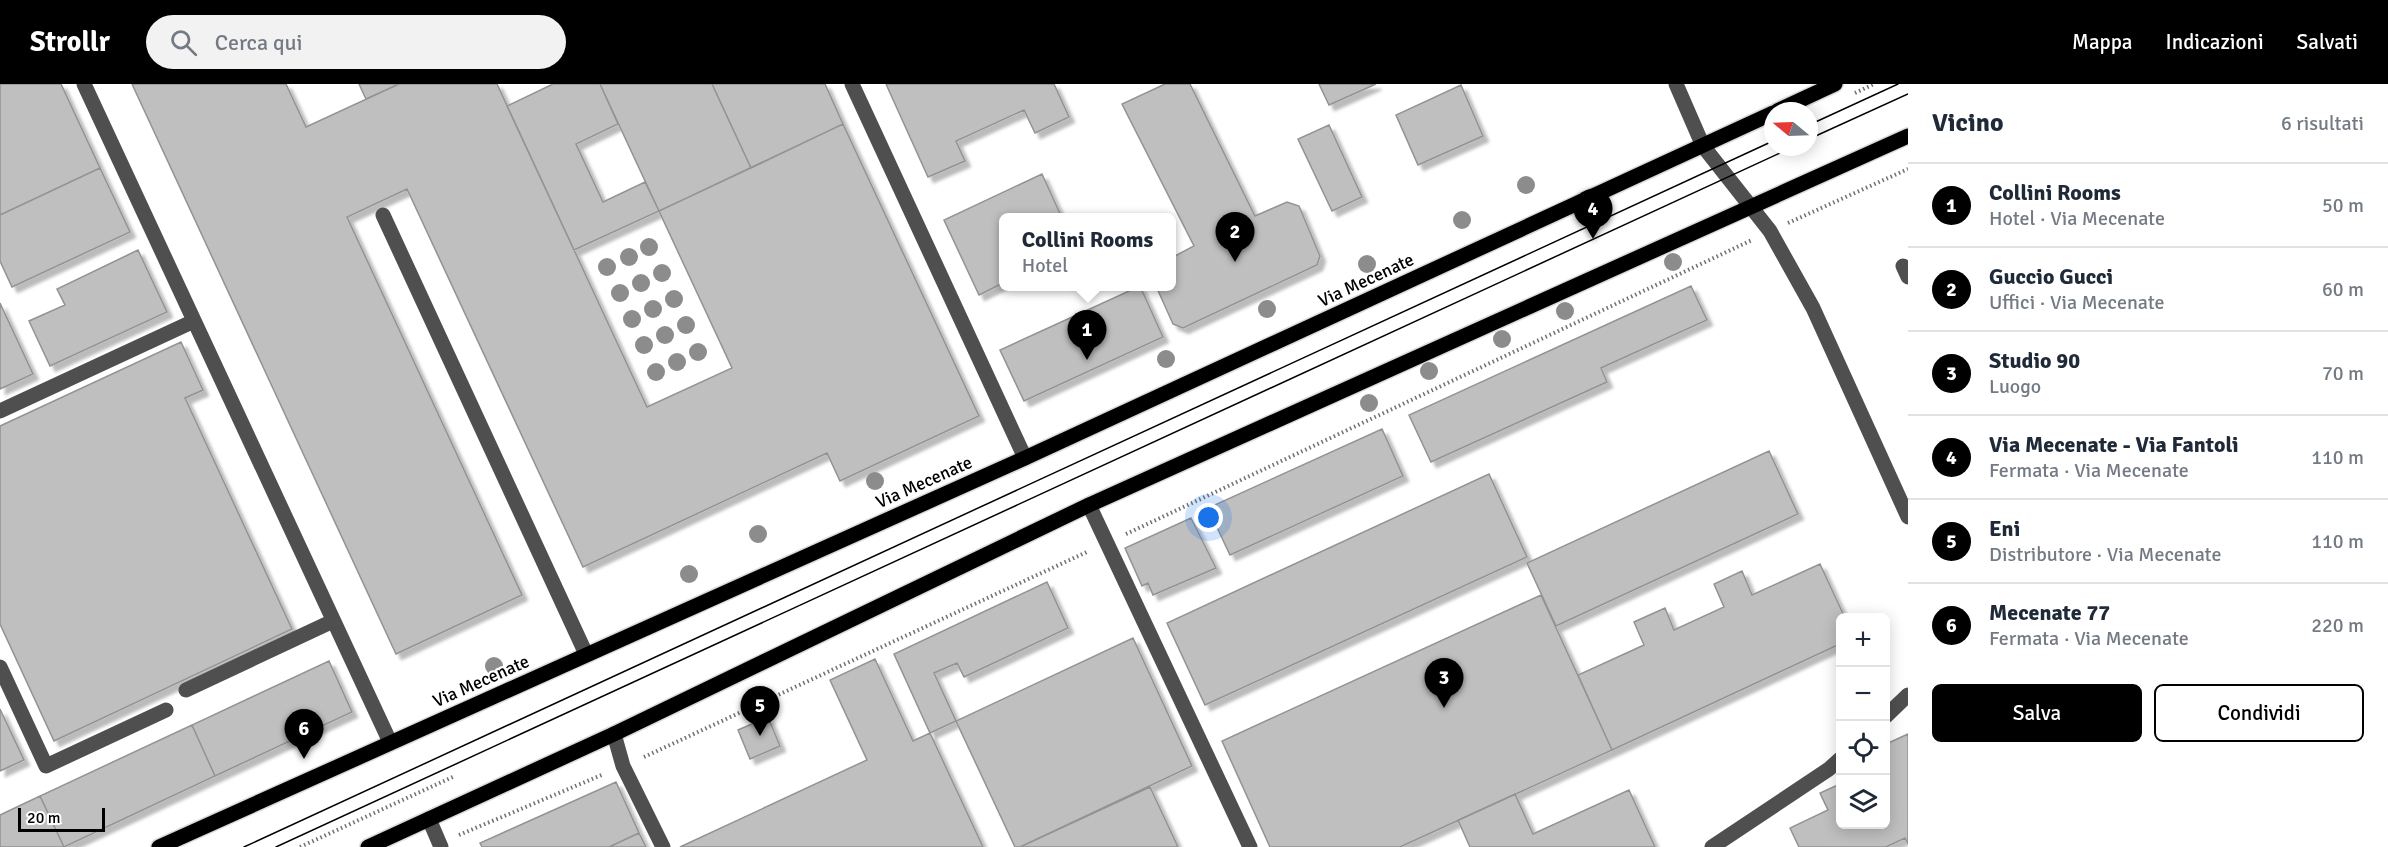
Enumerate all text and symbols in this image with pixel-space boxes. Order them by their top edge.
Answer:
search box [146,15,566,69]
text: Strollr [30,25,110,59]
icon: search [167,26,200,59]
text: Cerca qui [215,29,303,56]
text: Mappa [2072,29,2133,55]
text: Indicazioni [2166,29,2264,55]
text: Salvati [2297,29,2358,55]
north arrow [1764,102,1818,156]
text: Vicino [1932,107,2004,139]
text: 6 risultati [2281,111,2364,136]
text: Collini Rooms [1989,179,2121,206]
pin: 4 [1574,190,1612,239]
text: 1 [1946,193,1957,218]
text: 50 m [2322,193,2364,218]
text: Hotel · Via Mecenate [1989,206,2165,231]
pin: 2 [1216,212,1254,262]
popup [999,213,1176,291]
text: Collini Rooms [1022,226,1153,253]
street label: Via Mecenate [1315,248,1417,312]
text: Hotel [1022,253,1068,278]
text: Guccio Gucci [1989,263,2113,290]
text: 2 [1946,277,1957,302]
text: 60 m [2322,277,2364,302]
text: Uffici · Via Mecenate [1989,290,2165,315]
pin: 1 [1068,310,1106,360]
text: Studio 90 [1989,347,2080,374]
text: 3 [1946,361,1957,386]
text: 70 m [2322,361,2364,386]
text: Luogo [1989,374,2041,399]
text: Via Mecenate - Via Fantoli [1989,431,2239,458]
text: 4 [1946,445,1957,470]
text: 110 m [2311,445,2364,470]
street label: Via Mecenate [872,451,976,513]
text: Fermata · Via Mecenate [1989,458,2189,483]
your location [1194,503,1223,532]
text: Eni [1989,515,2020,542]
text: 5 [1946,529,1957,554]
text: 110 m [2311,529,2364,554]
text: Distributore · Via Mecenate [1989,542,2221,567]
text: Mecenate 77 [1989,599,2110,626]
map controls [1836,613,1890,829]
button: + [1836,613,1890,667]
text: 6 [1946,613,1957,638]
text: 220 m [2311,613,2364,638]
text: Fermata · Via Mecenate [1989,626,2189,651]
street label: Via Mecenate [429,650,533,712]
pin: 3 [1424,658,1464,708]
button: − [1836,667,1890,721]
button: Salva [1932,684,2142,742]
button: Condividi [2154,684,2364,742]
pin: 5 [740,686,780,736]
pin: 6 [284,710,324,759]
button: locate [1836,721,1890,775]
button: layers [1836,775,1890,829]
scale bar [18,805,105,832]
text: 20 m [27,808,61,828]

